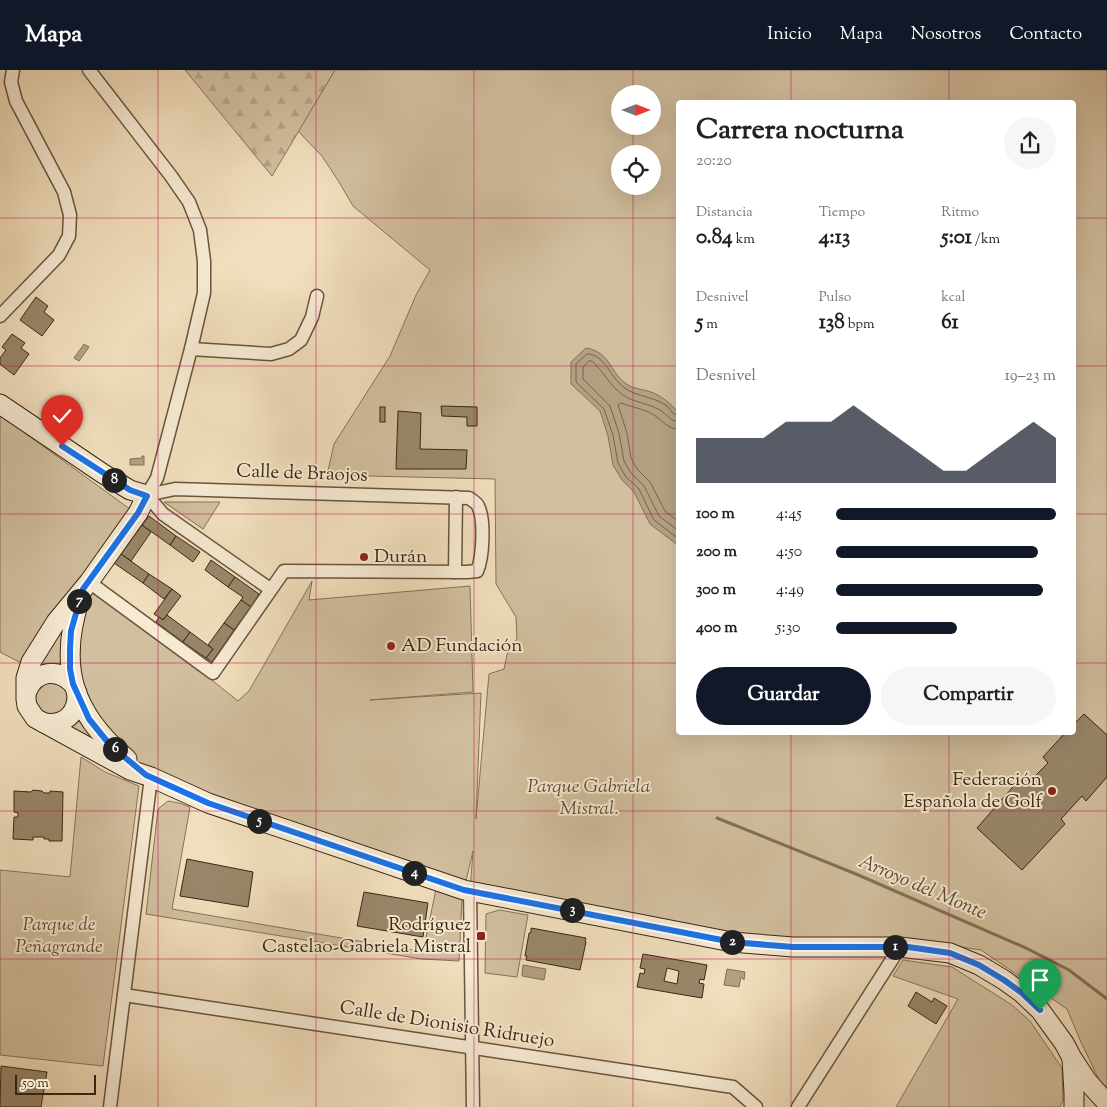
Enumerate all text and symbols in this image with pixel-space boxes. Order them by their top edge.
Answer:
text: Mapa [25,18,82,52]
text: Inicio [767,22,812,48]
text: Mapa [840,22,883,48]
text: Nosotros [911,22,981,48]
text: Contacto [1009,22,1082,48]
north arrow [611,85,661,135]
map controls [611,85,661,195]
text: Carrera nocturna [696,111,904,151]
button: share [1004,117,1056,169]
button: locate [611,145,661,195]
text: 20:20 [696,150,732,173]
text: Distancia [696,203,753,223]
text: Tiempo [819,203,865,223]
text: Ritmo [941,203,979,223]
text: 0.84 [696,223,733,253]
text: 4:13 [819,223,850,253]
text: 5:01 [941,223,972,253]
text: km [733,230,755,250]
text: /km [972,230,1000,250]
text: Desnivel [696,288,749,308]
text: Pulso [819,288,852,308]
text: kcal [941,288,965,308]
text: 5 [696,308,703,338]
text: 138 [819,308,845,338]
text: 61 [941,308,959,338]
text: m [703,315,718,335]
text: bpm [845,315,875,335]
text: Desnivel [696,365,756,388]
text: 19–23 m [1005,365,1056,388]
pin [41,395,83,446]
icon: check [48,402,76,430]
street label: Calle de Braojos [236,458,368,490]
pin: 8 [102,468,126,492]
text: 8 [111,470,118,490]
text: 100 m [696,503,735,526]
text: 4:45 [776,503,802,526]
text: 200 m [696,541,737,564]
text: 4:50 [776,541,802,564]
place label: Durán [374,544,427,571]
marker: Durán [358,551,370,563]
text: 300 m [696,579,736,602]
text: 4:49 [776,579,804,602]
pin: 7 [66,588,92,614]
text: 7 [76,591,83,611]
text: 400 m [696,617,738,640]
text: 5:30 [776,617,800,640]
place label: AD Fundación [401,633,523,660]
marker: AD Fundación [385,640,397,652]
button: Guardar [696,667,871,725]
button: Compartir [881,667,1056,725]
pin: 6 [102,736,128,762]
text: 6 [112,739,119,759]
place label: Federación Española de Golf [903,767,1043,816]
park label: Parque Gabriela Mistral. [528,774,651,823]
marker: Federación Española de Golf [1046,785,1058,797]
pin: 5 [246,808,272,834]
text: 5 [257,811,262,831]
water label: Arroyo del Monte [854,848,990,928]
pin: 4 [402,860,426,886]
text: 4 [411,863,418,883]
pin: 3 [560,898,584,922]
text: 3 [570,900,575,920]
park label: Parque de Peñagrande [15,912,103,961]
place label: Rodríguez Castelao-Gabriela Mistral [262,912,471,961]
marker: Rodríguez Castelao-Gabriela Mistral [475,930,487,942]
pin: 2 [720,930,744,954]
text: 2 [729,932,736,952]
pin: 1 [882,934,908,960]
text: 1 [893,937,898,957]
pin [1019,959,1061,1010]
icon: arrive [1026,966,1054,994]
street label: Calle de Dionisio Ridruejo [338,995,556,1055]
scale bar [15,1072,96,1095]
text: 50 m [22,1074,49,1094]

